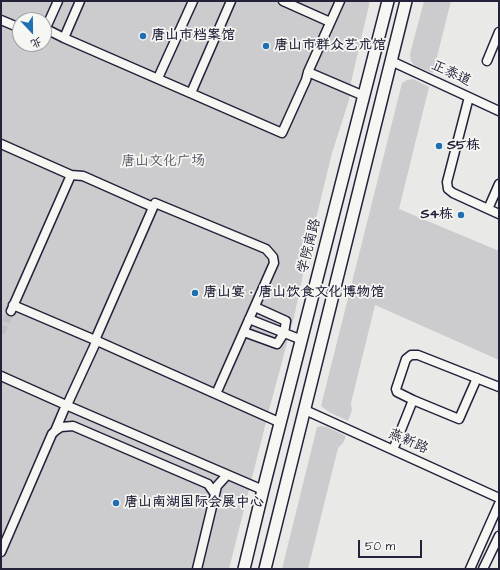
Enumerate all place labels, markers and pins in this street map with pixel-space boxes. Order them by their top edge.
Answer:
place label: 唐山市档案馆 [151,28,235,44]
marker: 唐山市档案馆 [138,31,148,41]
place label: 唐山市群众艺术馆 [274,38,386,54]
marker: 唐山市群众艺术馆 [261,41,271,51]
place label: S5栋 [447,138,480,154]
marker: S5栋 [434,141,444,151]
place label: S4栋 [420,207,453,223]
marker: S4栋 [456,210,466,220]
place label: 唐山宴 · 唐山饮食文化博物馆 [203,285,384,301]
marker: 唐山宴 · 唐山饮食文化博物馆 [190,288,200,298]
place label: 唐山南湖国际会展中心 [124,495,264,511]
marker: 唐山南湖国际会展中心 [111,498,121,508]

